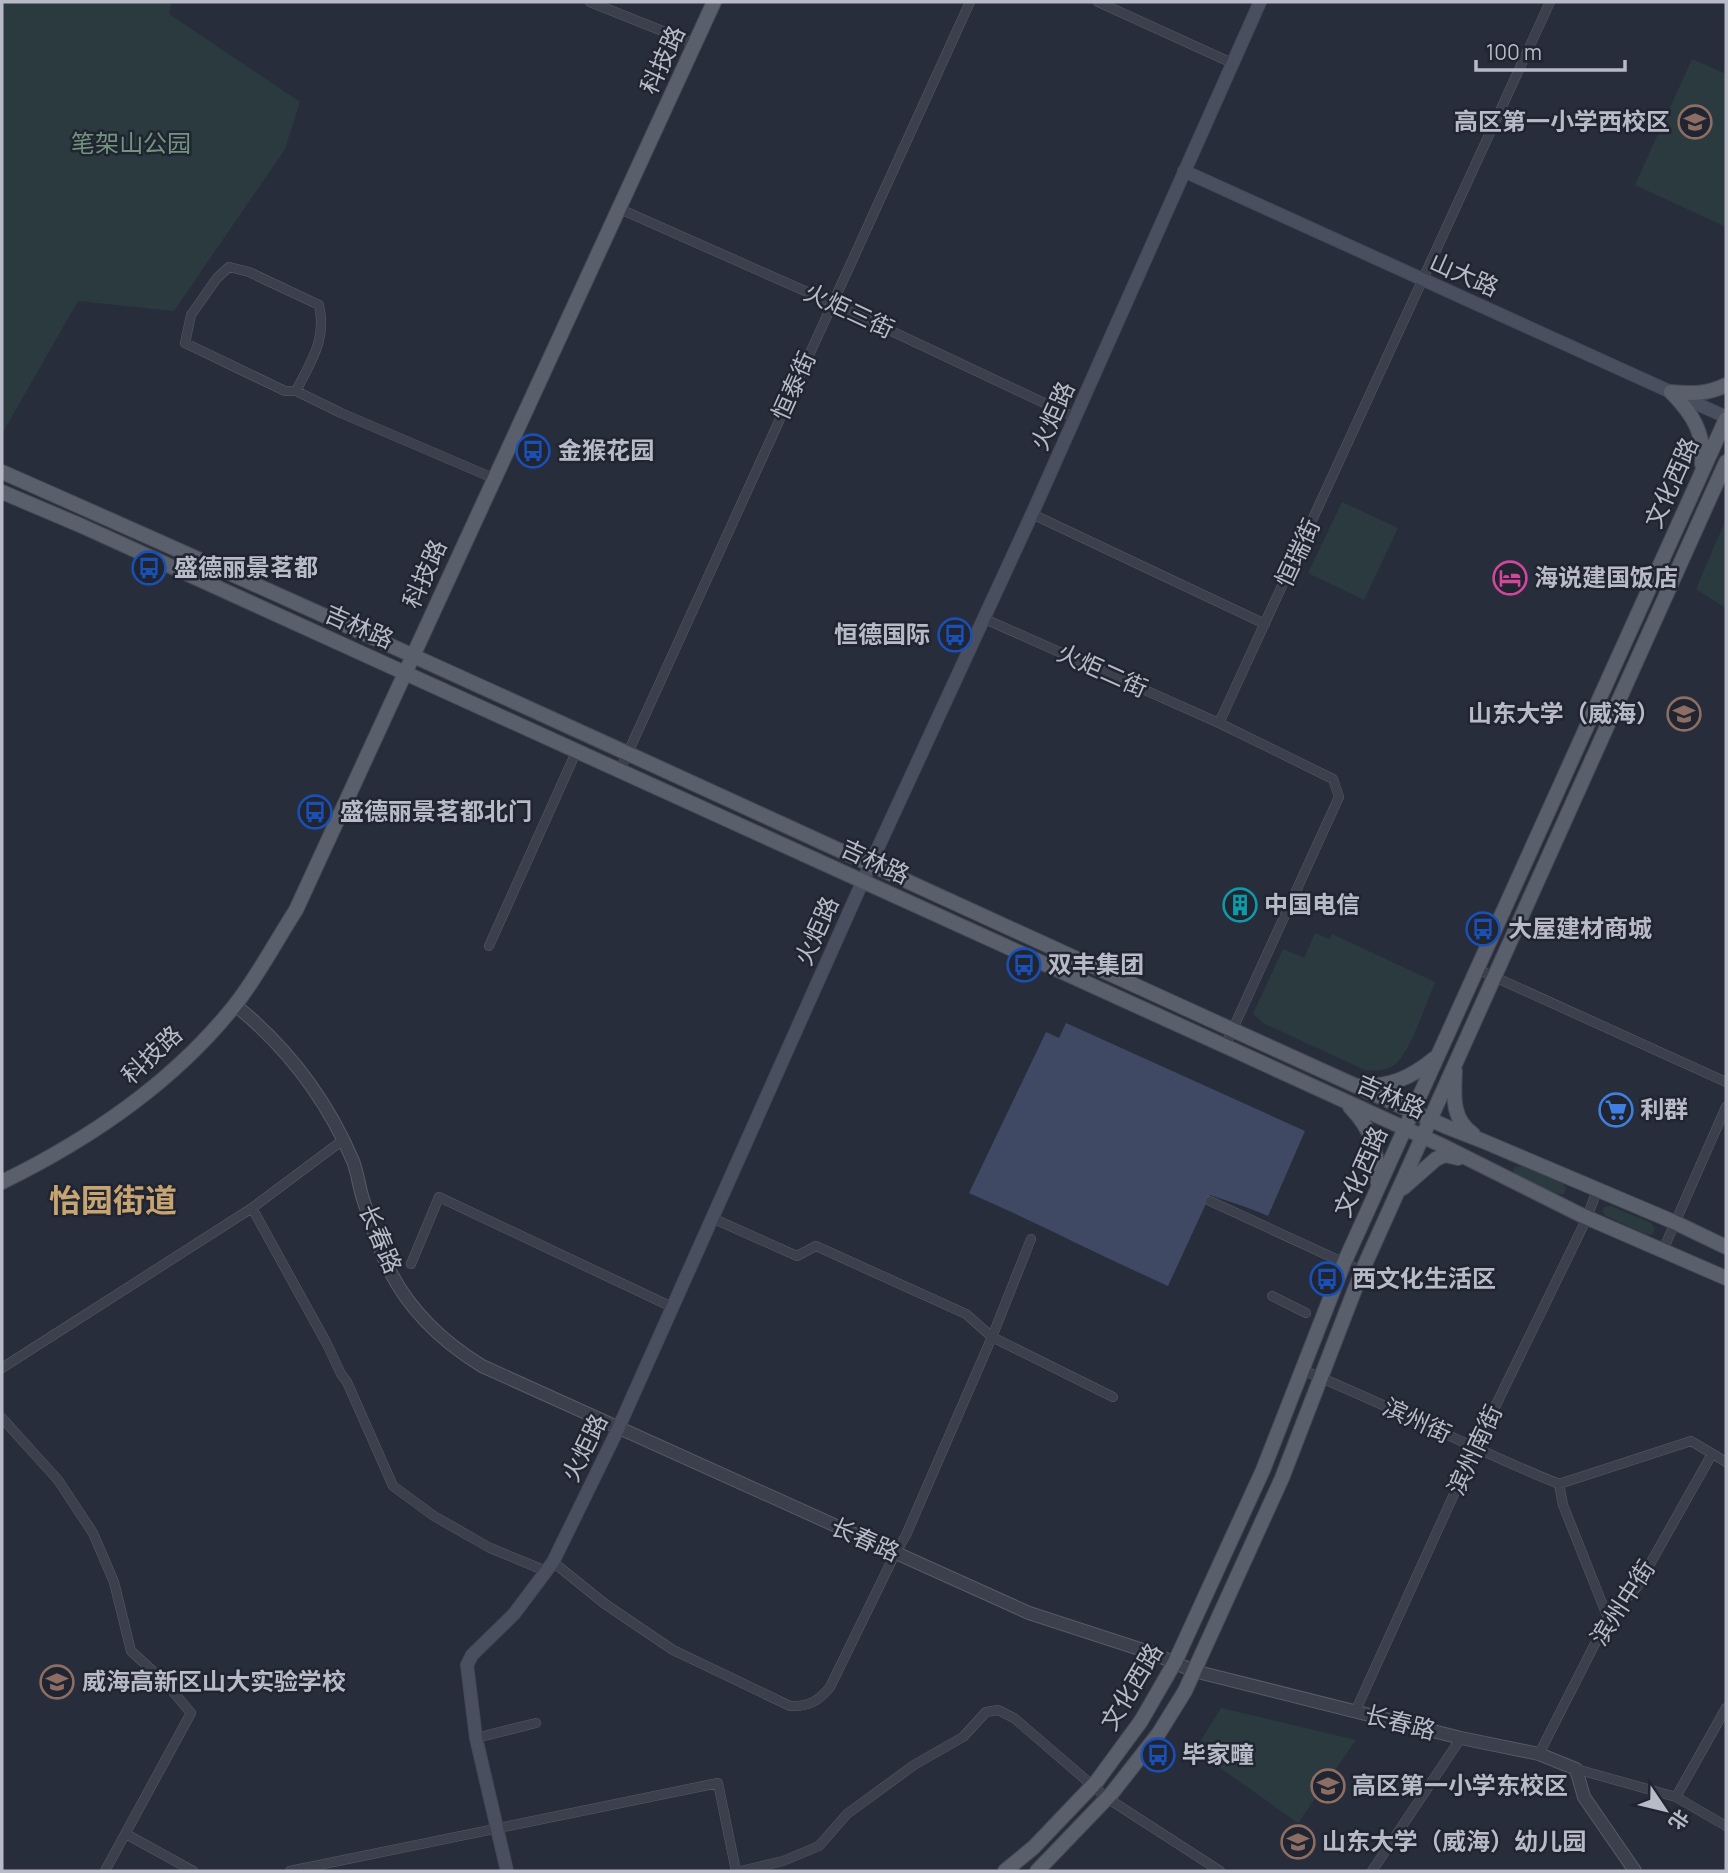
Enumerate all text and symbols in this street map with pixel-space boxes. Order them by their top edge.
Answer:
street label: 科技路 [631,20,692,99]
scale bar [1476,28,1625,72]
text: 100 m [1486,38,1542,66]
school or university icon: 高区第一小学西校区 [1676,103,1714,141]
place label: 高区第一小学西校区 [1454,104,1670,137]
park label: 笔架山公园 [71,126,191,159]
street label: 山大路 [1425,244,1504,303]
street label: 火炬三街 [799,274,900,345]
street label: 恒泰街 [763,346,822,425]
street label: 火炬路 [1022,376,1081,455]
bus stop icon: 金猴花园 [514,432,552,470]
street label: 文化西路 [1636,432,1705,533]
place label: 金猴花园 [558,433,654,466]
street label: 恒瑞街 [1266,513,1327,592]
street label: 科技路 [394,534,453,613]
bus stop icon: 盛德丽景茗都 [130,549,168,587]
place label: 盛德丽景茗都 [174,550,318,583]
hotel icon: 海说建国饭店 [1491,559,1529,597]
place label: 海说建国饭店 [1534,560,1678,593]
street label: 吉林路 [320,596,399,655]
bus stop icon: 恒德国际 [936,616,974,654]
place label: 恒德国际 [834,617,930,650]
street label: 火炬二街 [1052,635,1153,704]
school or university icon: 山东大学（威海） [1665,695,1703,733]
place label: 山东大学（威海） [1468,696,1660,729]
bus stop icon: 盛德丽景茗都北门 [296,793,334,831]
place label: 盛德丽景茗都北门 [340,794,532,827]
street label: 吉林路 [836,830,915,891]
building icon: 中国电信 [1221,886,1259,924]
place label: 中国电信 [1264,887,1360,920]
street label: 火炬路 [786,891,845,970]
bus stop icon: 大屋建材商城 [1464,910,1502,948]
place label: 大屋建材商城 [1508,911,1652,944]
bus stop icon: 双丰集团 [1005,946,1043,984]
place label: 双丰集团 [1048,947,1144,980]
street label: 科技路 [113,1017,189,1091]
street label: 吉林路 [1352,1066,1431,1125]
supermarket icon: 利群 [1597,1091,1635,1129]
place label: 利群 [1640,1092,1688,1125]
street label: 文化西路 [1325,1121,1394,1222]
district label: 怡园街道 [49,1178,177,1222]
street label: 长春路 [352,1199,411,1278]
bus stop icon: 西文化生活区 [1308,1260,1346,1298]
place label: 西文化生活区 [1352,1261,1496,1294]
street label: 滨州街 [1378,1389,1457,1450]
street label: 滨州南街 [1438,1399,1509,1500]
street label: 火炬路 [553,1408,614,1487]
street label: 长春路 [826,1509,905,1568]
street label: 滨州中街 [1582,1553,1662,1651]
street label: 文化西路 [1092,1637,1170,1736]
school or university icon: 威海高新区山大实验学校 [38,1663,76,1701]
place label: 威海高新区山大实验学校 [82,1664,346,1697]
street label: 长春路 [1361,1697,1439,1746]
bus stop icon: 毕家疃 [1139,1736,1177,1774]
place label: 毕家疃 [1182,1737,1254,1770]
school or university icon: 高区第一小学东校区 [1309,1767,1347,1805]
place label: 高区第一小学东校区 [1352,1768,1568,1801]
north arrow [1630,1775,1700,1845]
text: 北 [1663,1805,1695,1835]
school or university icon: 山东大学（威海）幼儿园 [1279,1823,1317,1861]
place label: 山东大学（威海）幼儿园 [1322,1824,1586,1857]

